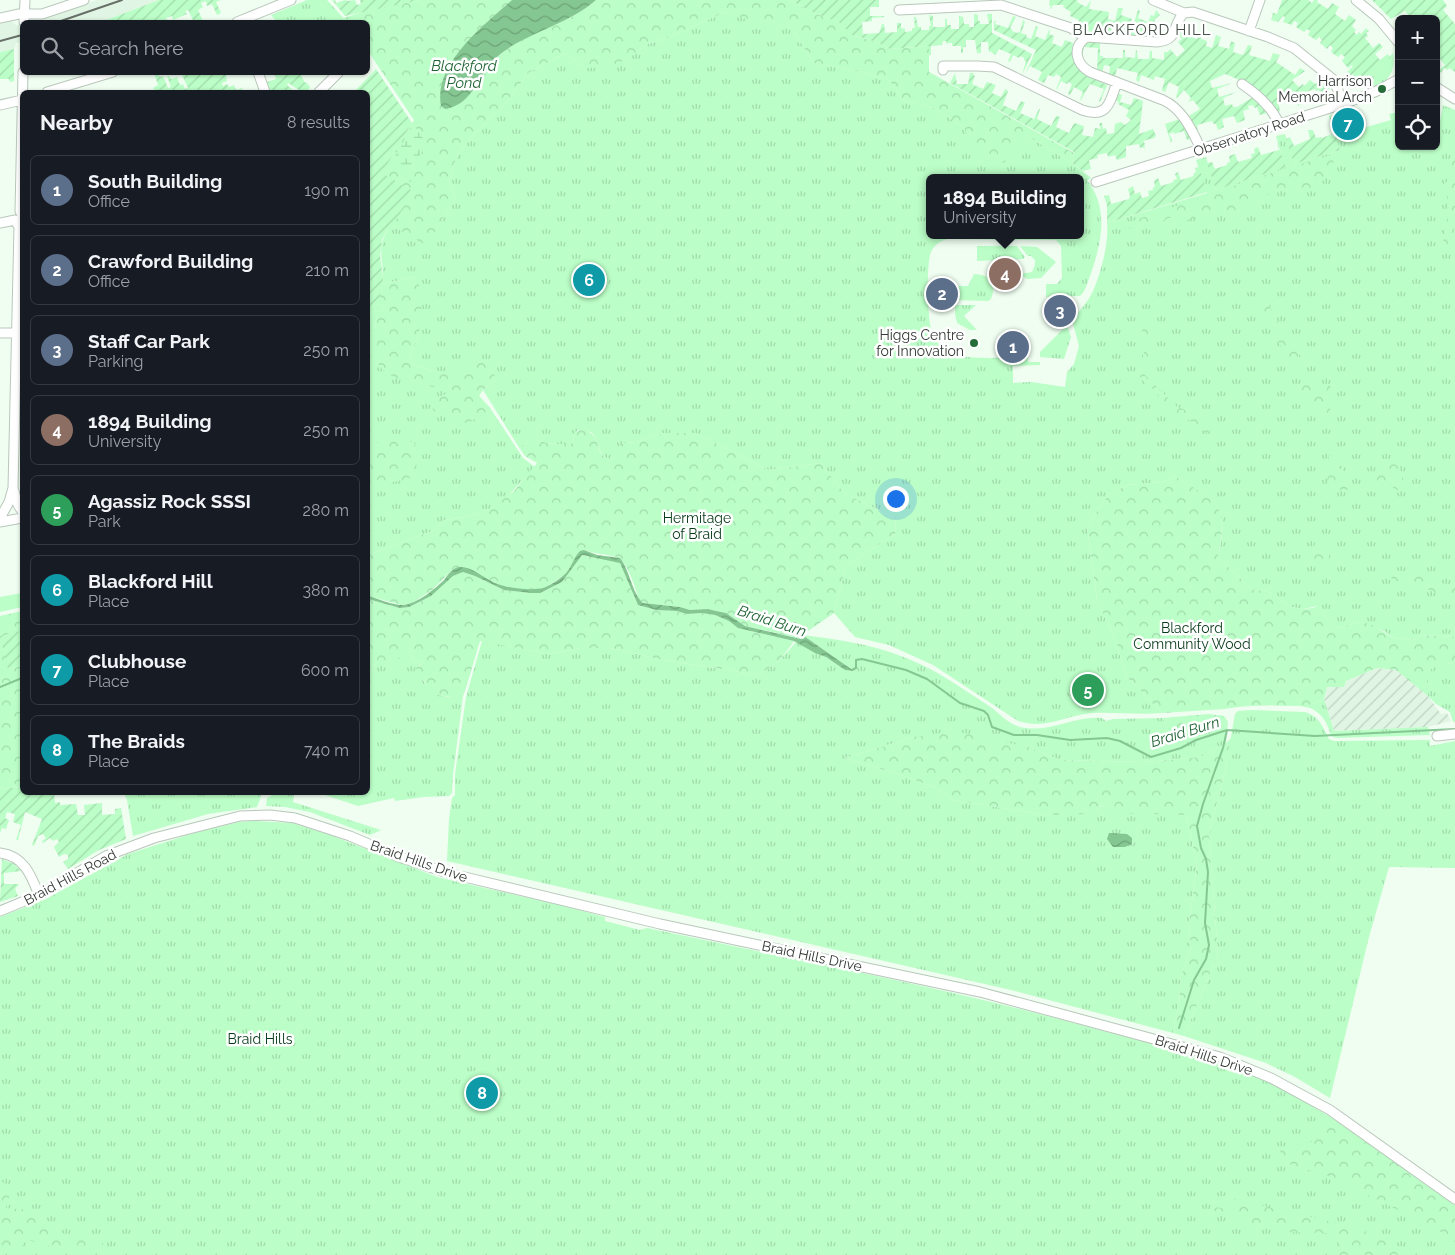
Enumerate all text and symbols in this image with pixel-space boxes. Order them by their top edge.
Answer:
map controls [1395,15,1440,150]
button: + [1395,15,1440,60]
search box [20,20,370,75]
district label: BLACKFORD HILL [1073,21,1211,39]
icon: search [38,34,66,62]
text: Search here [78,37,184,59]
water label: Blackford Pond [431,57,498,92]
button: − [1395,60,1440,105]
place label: Harrison Memorial Arch [1278,73,1372,105]
marker: Harrison Memorial Arch [1376,83,1388,95]
pin: 7 [1332,105,1364,143]
button: locate [1395,105,1440,150]
street label: Observatory Road [1191,108,1307,160]
text: Nearby [40,110,113,135]
text: 8 results [287,113,350,132]
text: South Building [88,170,222,192]
popup [926,174,1084,239]
text: 1 [53,181,61,200]
text: 190 m [304,181,349,200]
text: 1894 Building [943,186,1067,208]
text: Office [88,192,130,211]
text: University [943,208,1017,227]
text: Crawford Building [88,250,253,272]
pin: 4 [989,255,1021,293]
text: 2 [52,261,62,280]
text: 210 m [305,261,349,280]
pin: 6 [573,261,605,299]
text: Office [88,272,130,291]
pin: 2 [926,275,958,313]
pin: 3 [1044,292,1076,330]
place label: Higgs Centre for Innovation [876,327,964,359]
pin: 1 [997,328,1029,366]
text: Staff Car Park [88,330,210,352]
marker: Higgs Centre for Innovation [968,337,980,349]
text: 3 [53,341,61,360]
text: 250 m [303,341,349,360]
text: Parking [88,352,143,371]
text: 1894 Building [88,410,212,432]
text: 4 [52,421,62,440]
text: 250 m [303,421,349,440]
text: University [88,432,161,451]
your location [883,486,909,512]
text: Agassiz Rock SSSI [88,490,251,512]
text: 5 [53,501,61,520]
text: 280 m [303,501,349,520]
park label: Hermitage of Braid [663,510,731,542]
text: Park [88,512,121,531]
text: Blackford Hill [88,570,213,592]
text: 6 [52,581,62,600]
text: 380 m [302,581,349,600]
text: Place [88,592,129,611]
water label: Braid Burn [735,601,809,641]
park label: Blackford Community Wood [1133,620,1251,652]
text: Clubhouse [88,650,186,672]
text: 7 [53,661,61,680]
text: 600 m [301,661,349,680]
pin: 5 [1072,671,1104,709]
text: Place [88,672,129,691]
water label: Braid Burn [1148,713,1222,751]
text: The Braids [88,730,185,752]
text: 8 [52,741,62,760]
text: 740 m [304,741,349,760]
text: Place [88,752,129,771]
street label: Braid Hills Drive [368,837,470,885]
street label: Braid Hills Road [21,846,119,908]
street label: Braid Hills Drive [760,938,864,974]
park label: Braid Hills [228,1031,293,1047]
street label: Braid Hills Drive [1153,1032,1255,1078]
pin: 8 [466,1074,498,1112]

